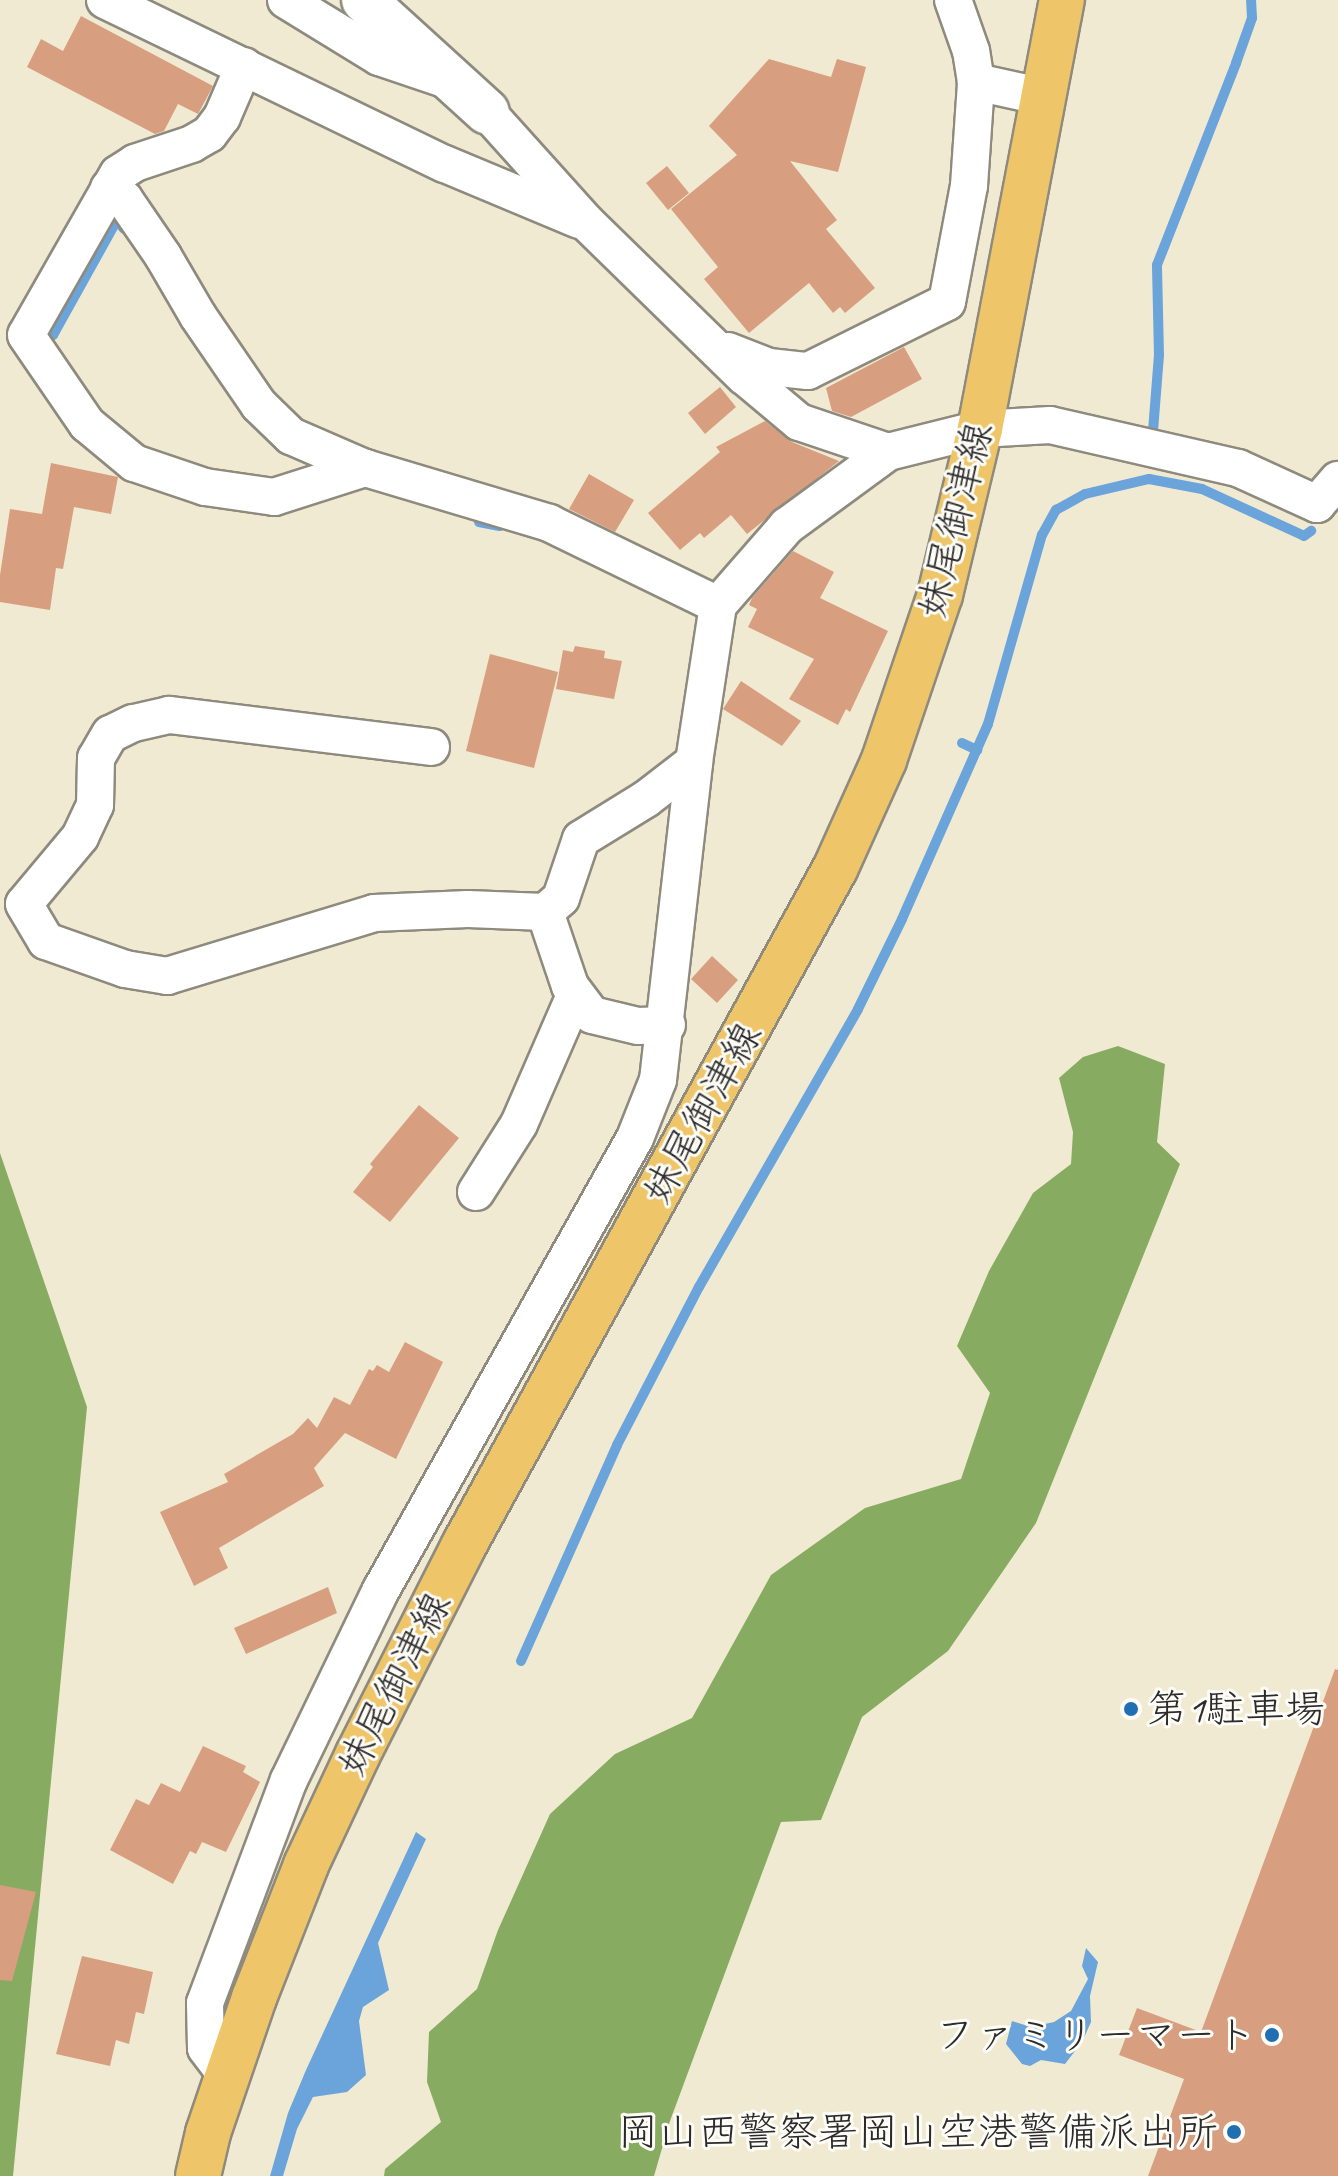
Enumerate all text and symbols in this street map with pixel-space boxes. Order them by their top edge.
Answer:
street label: 妹尾御津線 [908,417,1002,623]
street label: 妹尾御津線 [633,1014,771,1212]
street label: 妹尾御津線 [327,1584,461,1784]
place label: 第1駐車場 [1147,1685,1325,1733]
marker: 第1駐車場 [1122,1700,1140,1718]
place label: ファミリーマート [936,2011,1256,2059]
marker: ファミリーマート [1263,2026,1281,2044]
place label: 岡山西警察署岡山空港警備派出所 [618,2108,1218,2156]
marker: 岡山西警察署岡山空港警備派出所 [1225,2123,1243,2141]

